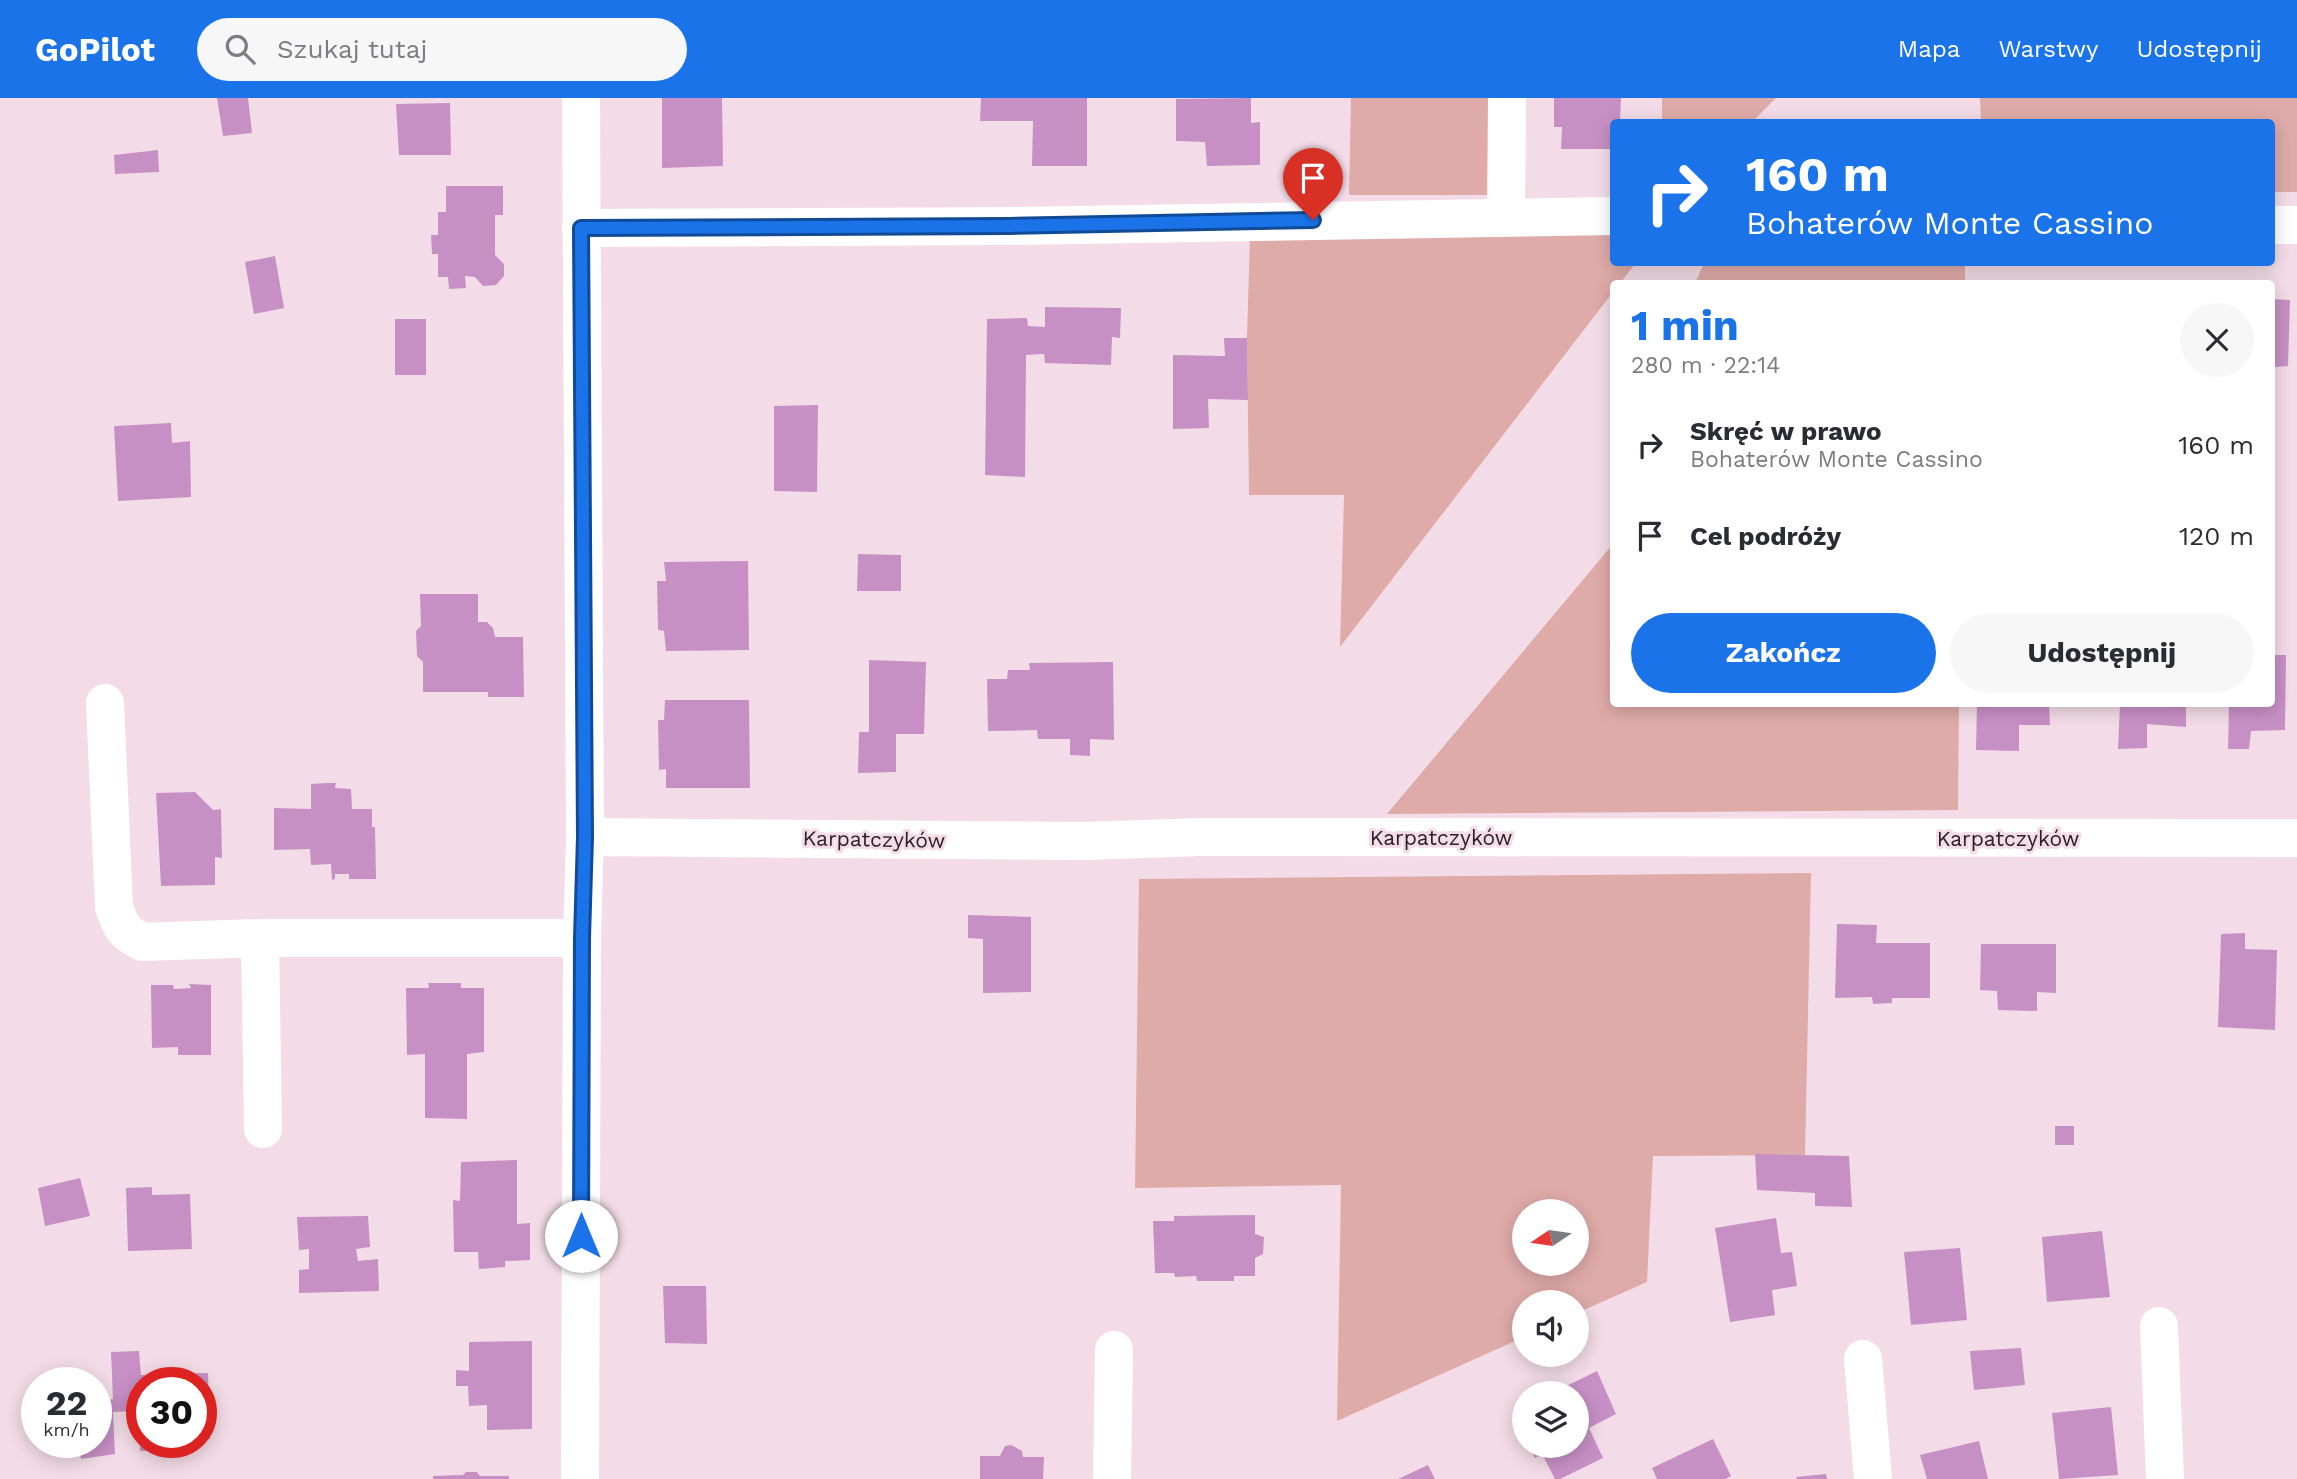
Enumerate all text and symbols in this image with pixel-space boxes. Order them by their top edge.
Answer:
search box [197,18,687,81]
text: GoPilot [35,30,155,69]
icon: search [221,30,259,68]
text: Szukaj tutaj [277,34,427,64]
text: Mapa [1898,35,1960,63]
text: Warstwy [1998,35,2099,63]
text: Udostępnij [2137,35,2262,63]
text: 160 m [1746,145,1889,203]
icon: right [1631,147,1722,238]
pin [1283,148,1343,220]
icon: arrive [1294,159,1332,197]
text: Bohaterów Monte Cassino [1746,204,2153,242]
text: 1 min [1631,301,1739,350]
button: close [2180,303,2254,377]
text: 280 m · 22:14 [1631,352,1780,379]
text: Skręć w prawo [1690,416,1882,446]
icon: right [1631,426,1669,464]
text: 160 m [2178,430,2254,460]
text: Bohaterów Monte Cassino [1690,446,1983,473]
icon: arrive [1631,517,1669,555]
text: Cel podróży [1690,521,1841,551]
text: 120 m [2179,521,2254,551]
button: Zakończ [1631,613,1936,693]
button: Udostępnij [1950,613,2254,693]
street label: Karpatczyków [803,825,945,853]
street label: Karpatczyków [1370,825,1512,850]
street label: Karpatczyków [1937,826,2079,851]
position arrow [544,1199,618,1273]
north arrow [1512,1199,1589,1276]
map controls [1512,1199,1589,1458]
button: sound [1512,1290,1589,1367]
speed limit sign: 30 [126,1367,217,1458]
button: layers [1512,1381,1589,1458]
text: 22 [46,1382,87,1424]
text: km/h [43,1419,90,1440]

